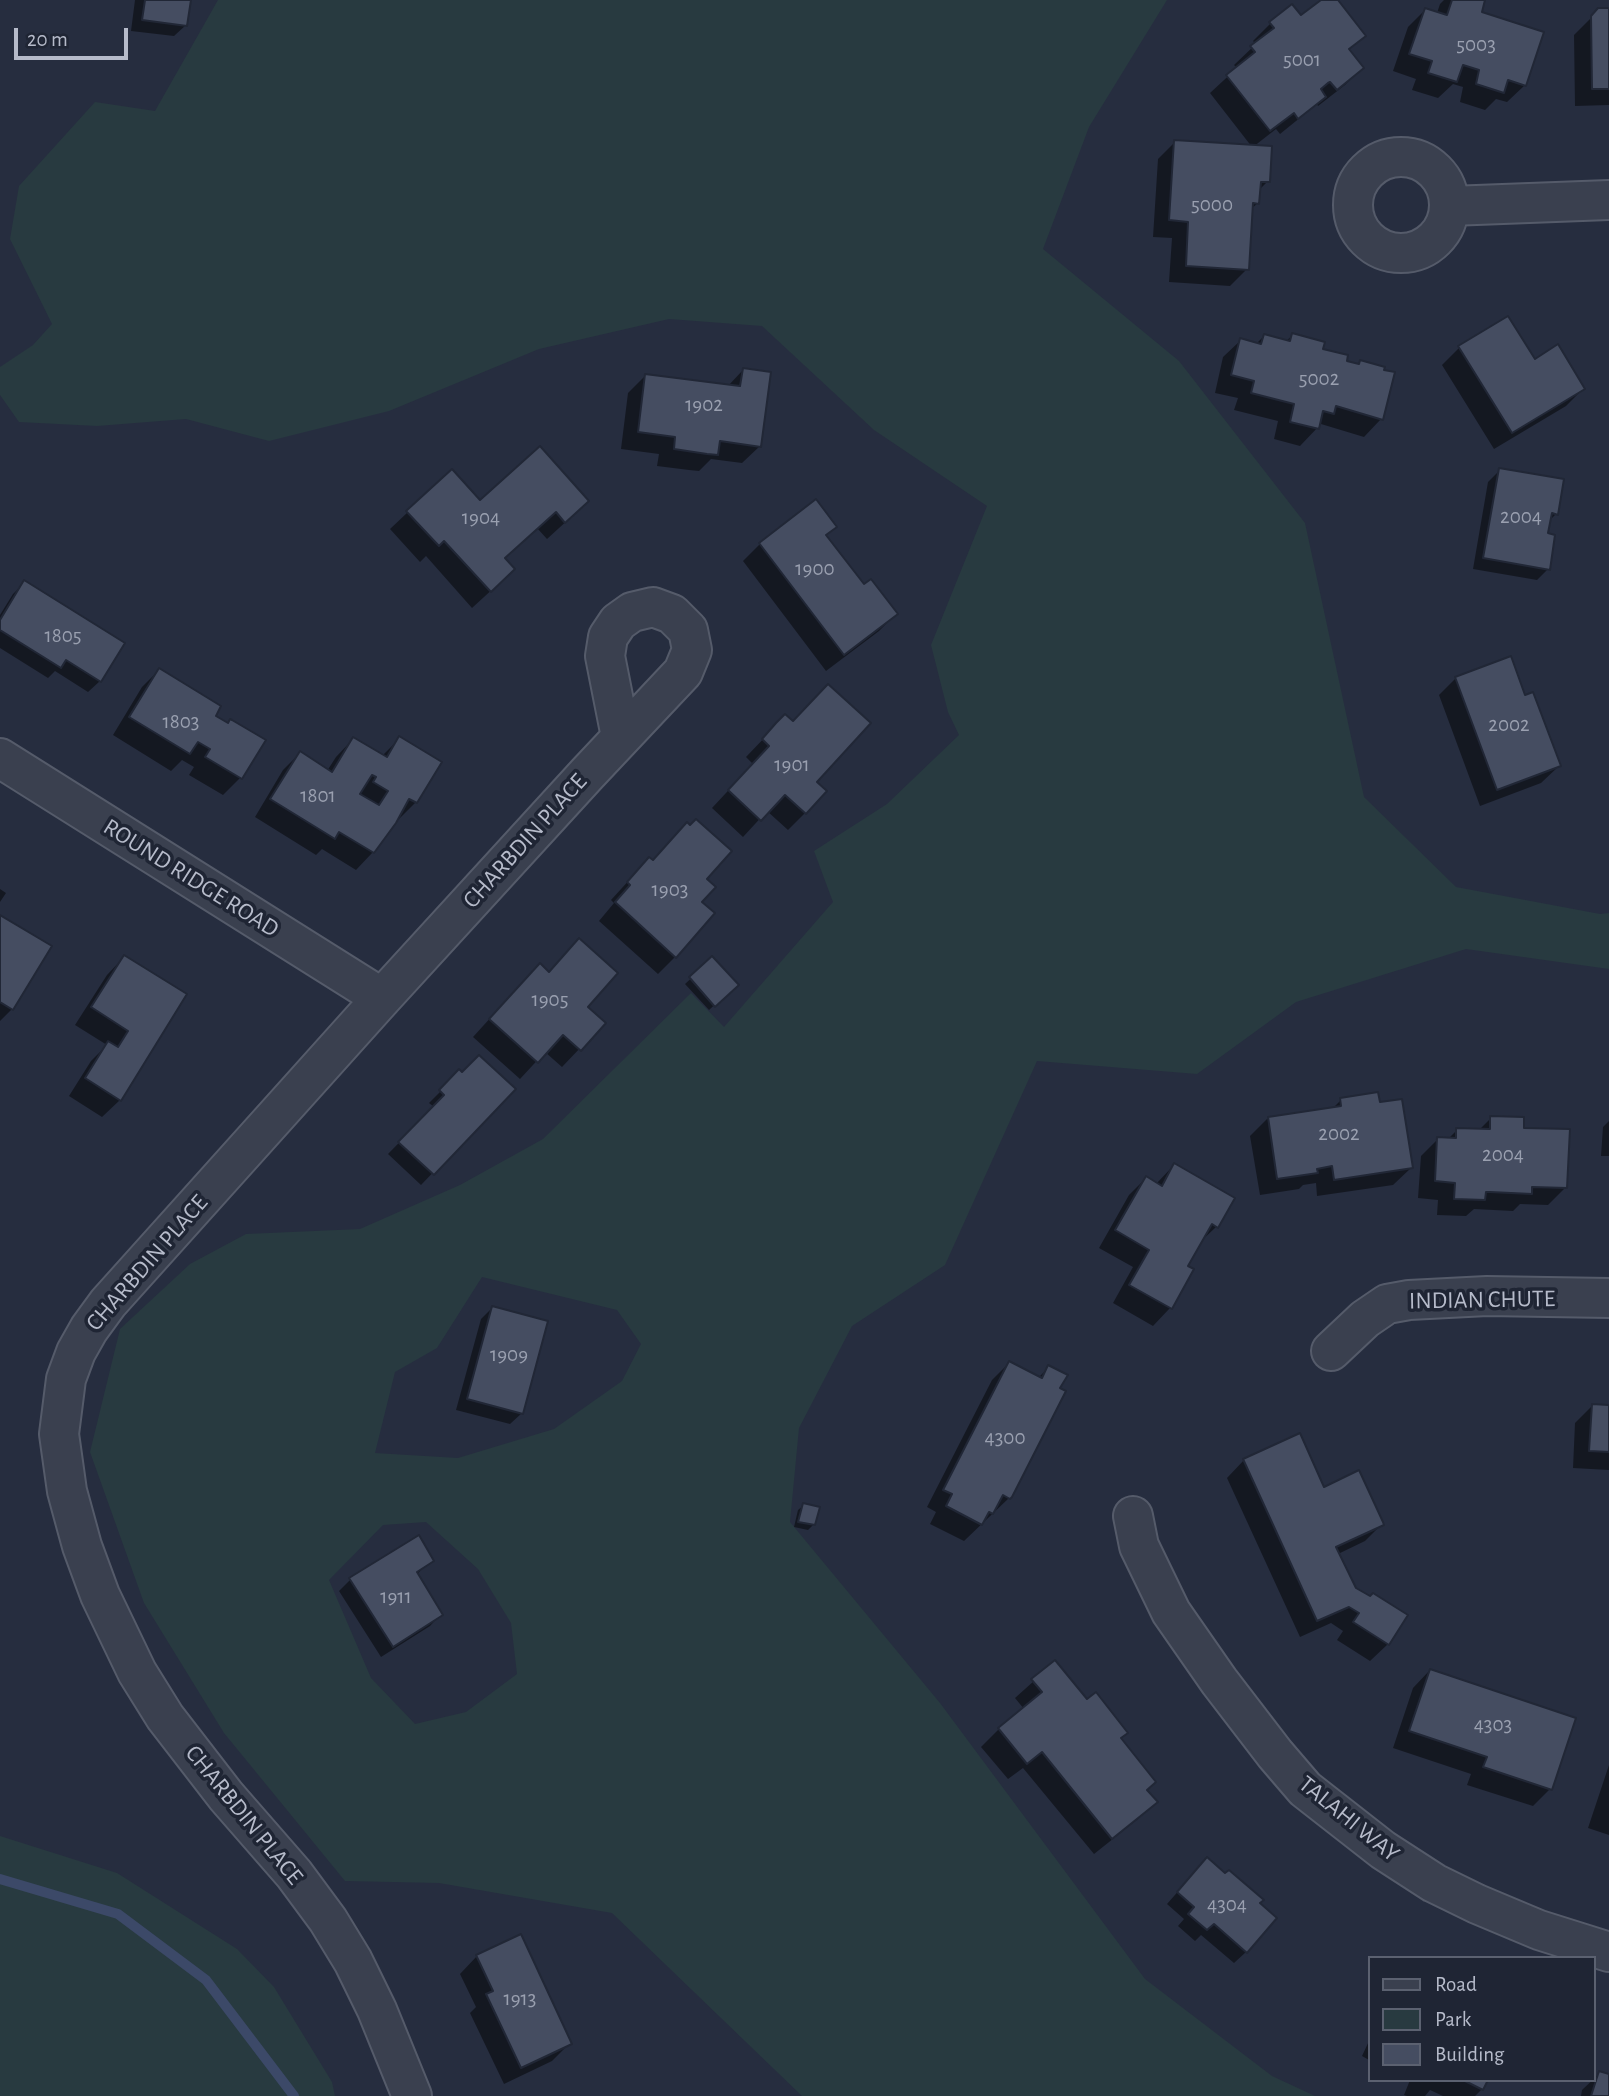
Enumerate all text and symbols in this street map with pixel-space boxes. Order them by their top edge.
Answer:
scale bar [18,14,131,58]
text: 20 m [27,29,68,50]
house number: 5003 [1456,32,1496,58]
house number: 5001 [1283,47,1321,73]
house number: 5000 [1191,192,1233,218]
house number: 5002 [1299,366,1339,392]
house number: 1902 [685,392,723,418]
house number: 2004 [1500,504,1542,530]
house number: 1904 [462,505,500,531]
house number: 1900 [795,556,835,582]
house number: 1805 [44,623,82,649]
house number: 1803 [163,709,199,735]
house number: 2002 [1488,712,1530,738]
house number: 1901 [774,752,810,778]
street label: CHARBDIN PLACE [457,768,593,914]
house number: 1801 [300,783,336,809]
street label: ROUND RIDGE ROAD [98,812,284,944]
house number: 1903 [652,877,688,903]
house number: 1905 [532,987,568,1013]
house number: 2002 [1318,1121,1360,1147]
house number: 2004 [1482,1142,1524,1168]
street label: CHARBDIN PLACE [80,1189,214,1337]
street label: INDIAN CHUTE [1409,1284,1555,1316]
house number: 1909 [490,1342,528,1368]
house number: 4300 [985,1425,1025,1451]
house number: 1911 [380,1584,412,1610]
house number: 4303 [1474,1712,1512,1738]
street label: CHARBDIN PLACE [179,1739,309,1891]
street label: TALAHI WAY [1293,1770,1405,1868]
house number: 4304 [1207,1892,1247,1918]
legend [1368,1956,1595,2082]
text: Road [1435,1974,1477,1995]
house number: 1913 [504,1986,536,2012]
text: Park [1435,2009,1471,2030]
text: Building [1435,2044,1504,2065]

